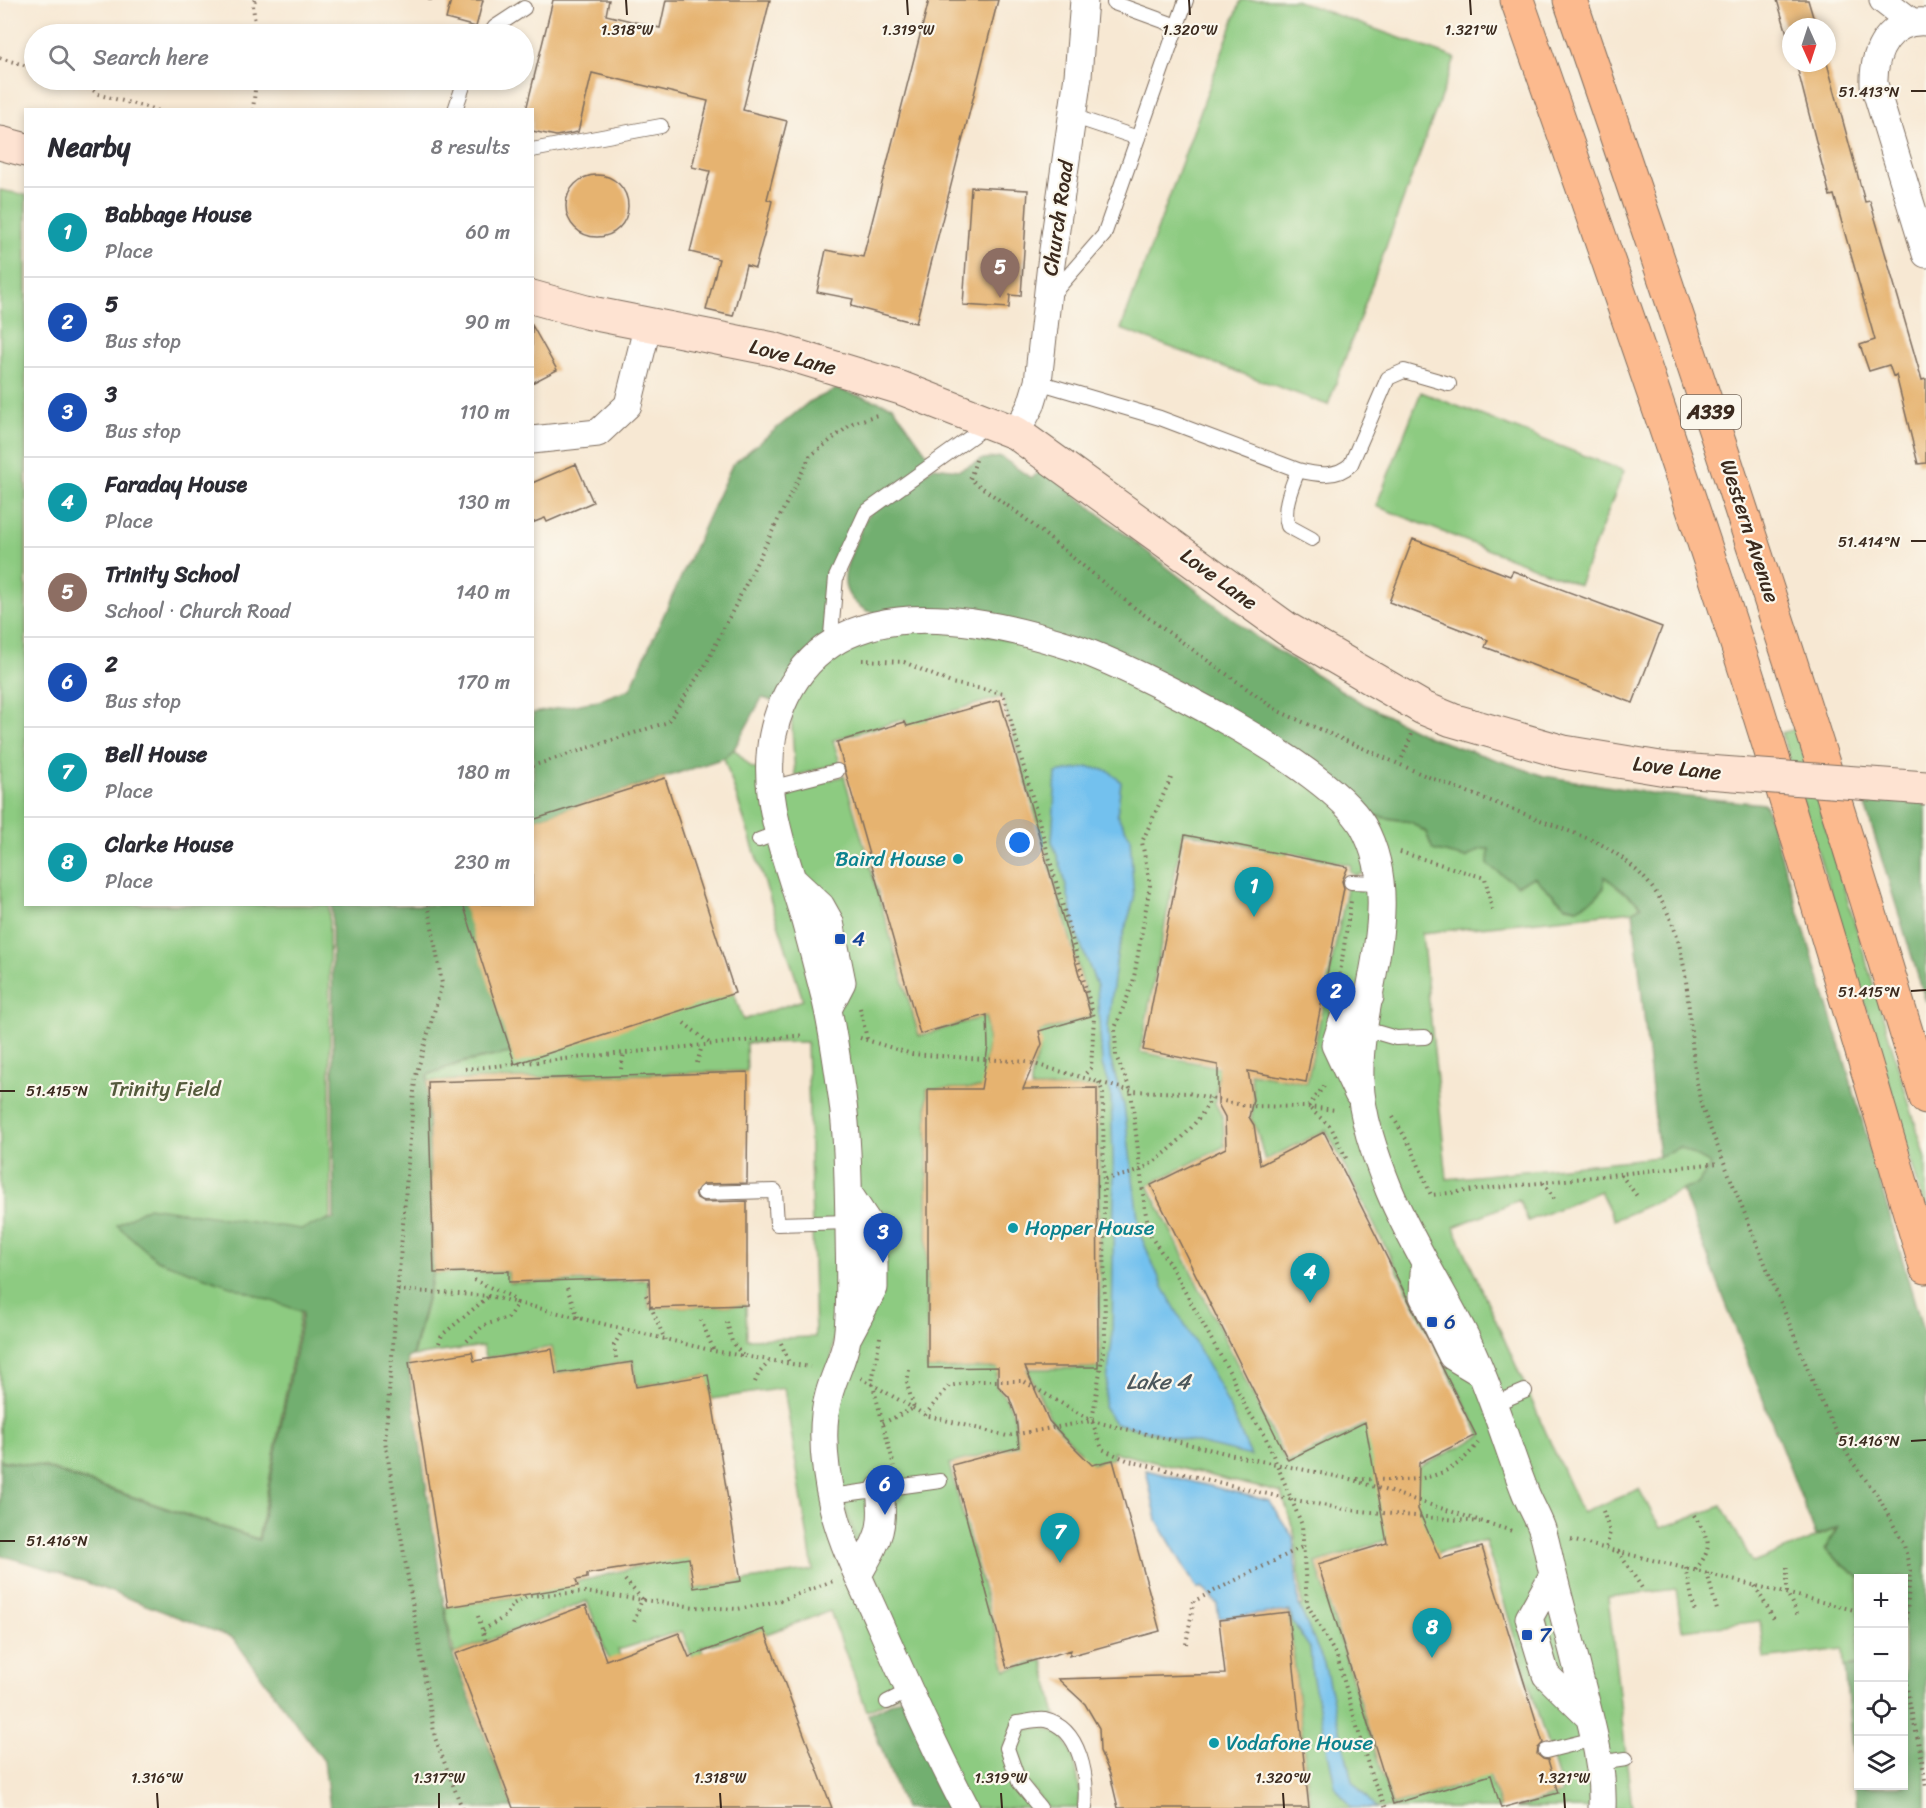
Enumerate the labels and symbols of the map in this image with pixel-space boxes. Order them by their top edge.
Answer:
text: 1.318°W [601,17,654,43]
text: 1.319°W [882,17,935,43]
text: 1.320°W [1162,17,1218,43]
text: 1.321°W [1445,17,1498,43]
north arrow [1782,18,1836,72]
text: 51.413°N [1839,79,1900,105]
street label: Church Road [1031,156,1085,278]
pin: 5 [980,248,1020,298]
street label: Love Lane [745,327,841,387]
road number: A339 [1681,395,1741,429]
street label: Western Avenue [1709,454,1791,608]
text: 51.414°N [1838,529,1901,555]
street label: Love Lane [1172,538,1266,621]
street label: Love Lane [1631,744,1723,792]
your location [1005,828,1034,857]
place label: Baird House [835,840,946,878]
marker: Baird House [951,852,965,866]
pin: 1 [1234,868,1274,917]
place label: 4 [852,920,865,958]
marker: 4 [833,932,847,946]
pin: 2 [1316,972,1356,1022]
text: 51.415°N [1838,979,1901,1005]
park label: Trinity Field [109,1070,223,1108]
text: 51.415°N [26,1078,89,1104]
place label: Hopper House [1025,1209,1155,1247]
pin: 3 [864,1214,902,1263]
marker: Hopper House [1006,1221,1020,1235]
pin: 4 [1290,1254,1330,1303]
place label: 6 [1444,1303,1456,1341]
marker: 6 [1425,1315,1439,1329]
water label: Lake 4 [1126,1362,1193,1401]
text: 51.416°N [1838,1428,1900,1454]
pin: 6 [866,1466,904,1515]
pin: 7 [1040,1514,1080,1563]
text: 51.416°N [26,1528,88,1554]
pin: 8 [1412,1608,1452,1658]
place label: 7 [1539,1616,1553,1654]
marker: 7 [1520,1628,1534,1642]
place label: Vodafone House [1226,1724,1374,1762]
marker: Vodafone House [1207,1736,1221,1750]
text: 1.316°W [131,1765,184,1791]
text: 1.317°W [413,1765,466,1791]
text: 1.318°W [694,1765,747,1791]
text: 1.319°W [975,1765,1028,1791]
text: 1.320°W [1255,1765,1311,1791]
text: 1.321°W [1538,1765,1591,1791]

